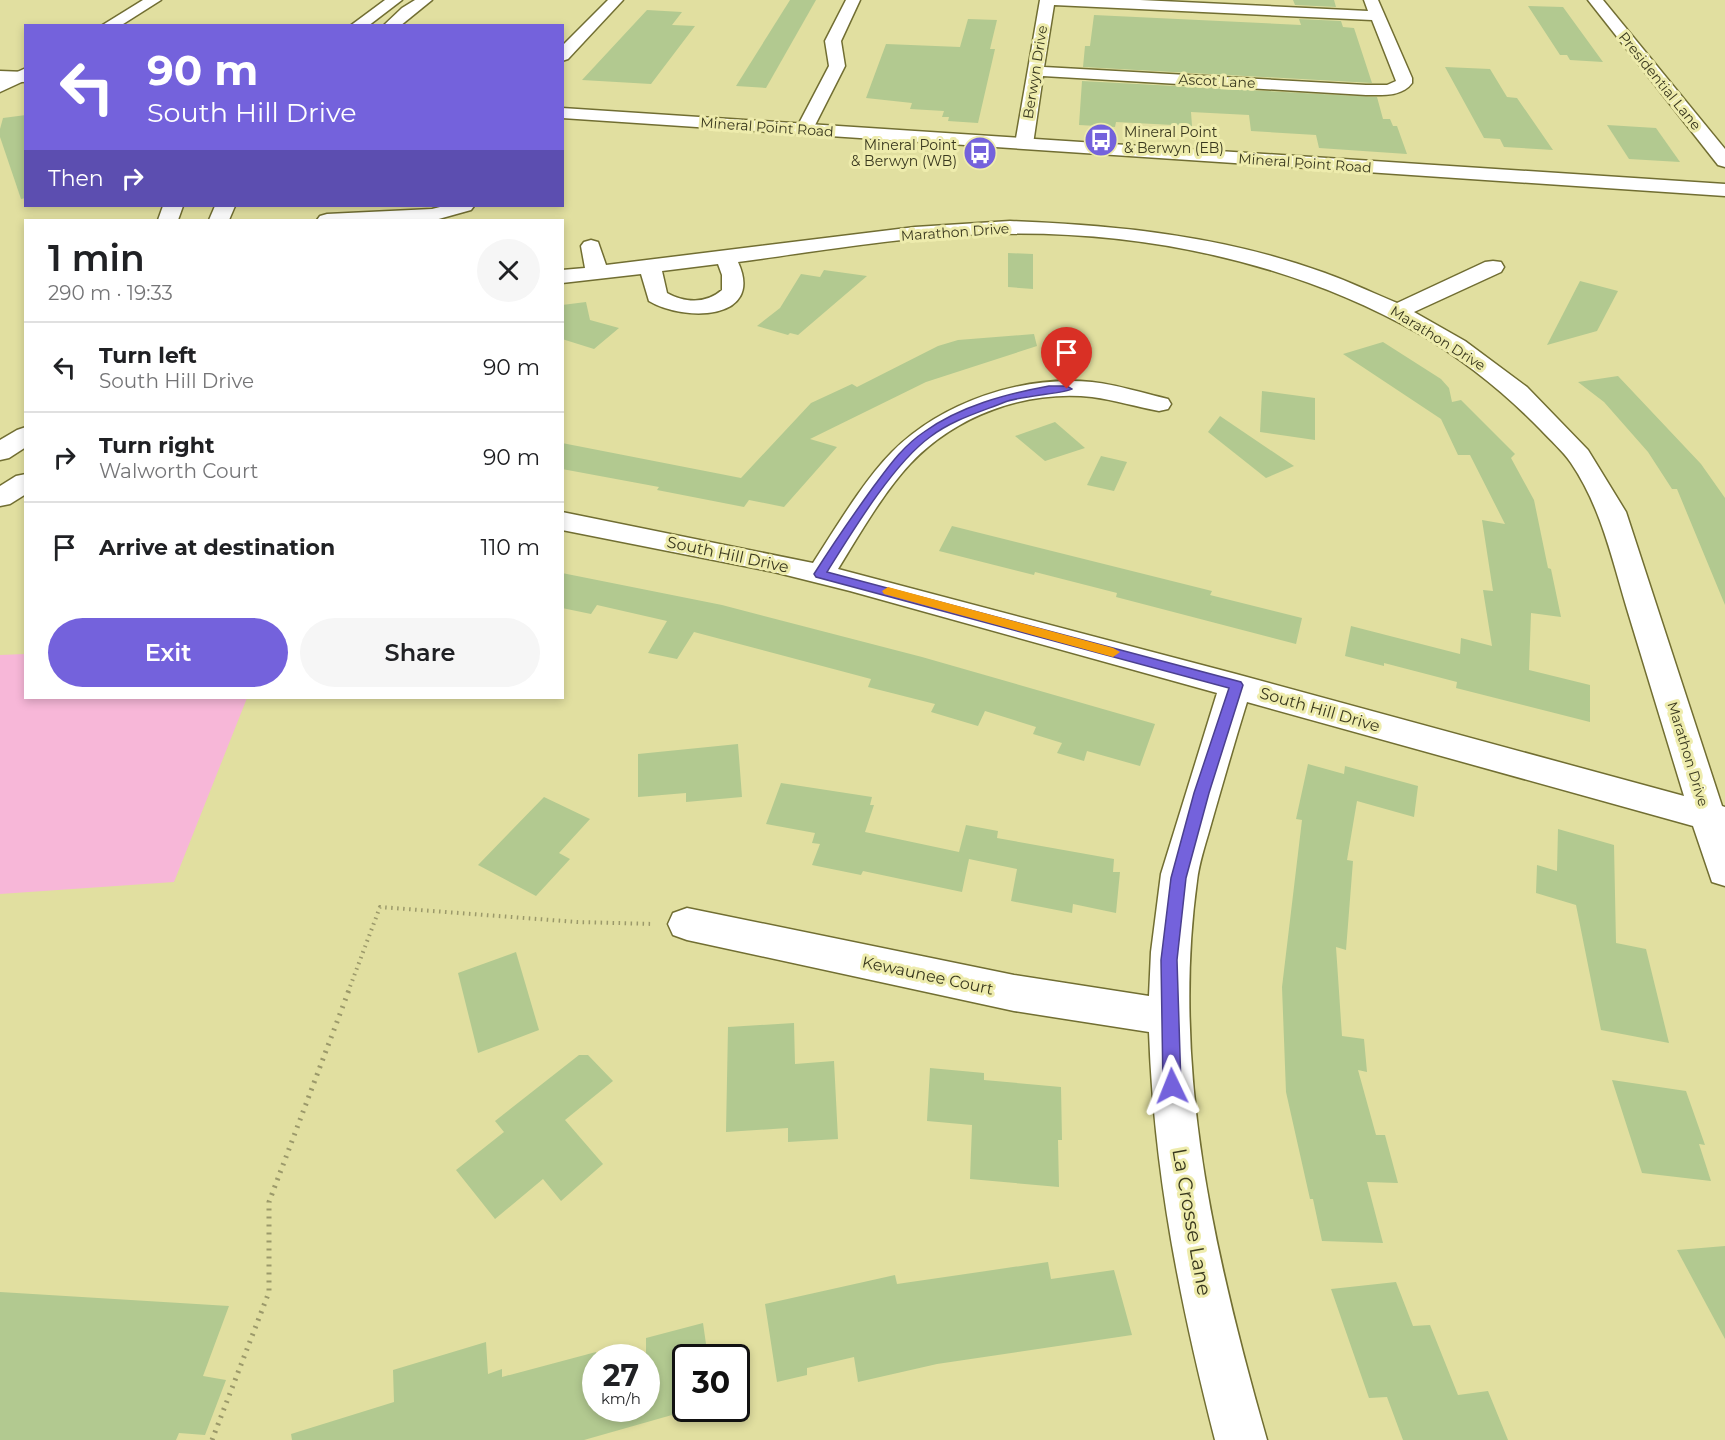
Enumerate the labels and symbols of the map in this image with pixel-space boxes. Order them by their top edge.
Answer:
street label: Berwyn Drive [1019,24,1051,120]
street label: Presidential Lane [1615,28,1705,134]
street label: Ascot Lane [1178,70,1256,92]
street label: Mineral Point Road [700,113,834,141]
bus stop icon: Mineral Point & Berwyn (EB) [1083,122,1119,158]
place label: Mineral Point & Berwyn (EB) [1124,123,1224,157]
bus stop icon: Mineral Point & Berwyn (WB) [962,135,998,171]
place label: Mineral Point & Berwyn (WB) [851,136,957,170]
street label: Mineral Point Road [1238,149,1372,177]
street label: Marathon Drive [900,219,1010,245]
street label: Marathon Drive [1387,302,1489,374]
pin [1041,327,1092,389]
street label: South Hill Drive [665,532,791,577]
street label: South Hill Drive [1258,683,1382,736]
street label: Marathon Drive [1664,699,1712,809]
street label: Kewaunee Court [861,952,996,999]
position arrow [1140,1054,1204,1118]
street label: La Crosse Lane [1167,1146,1217,1298]
speed limit sign: 30 [672,1344,750,1422]

